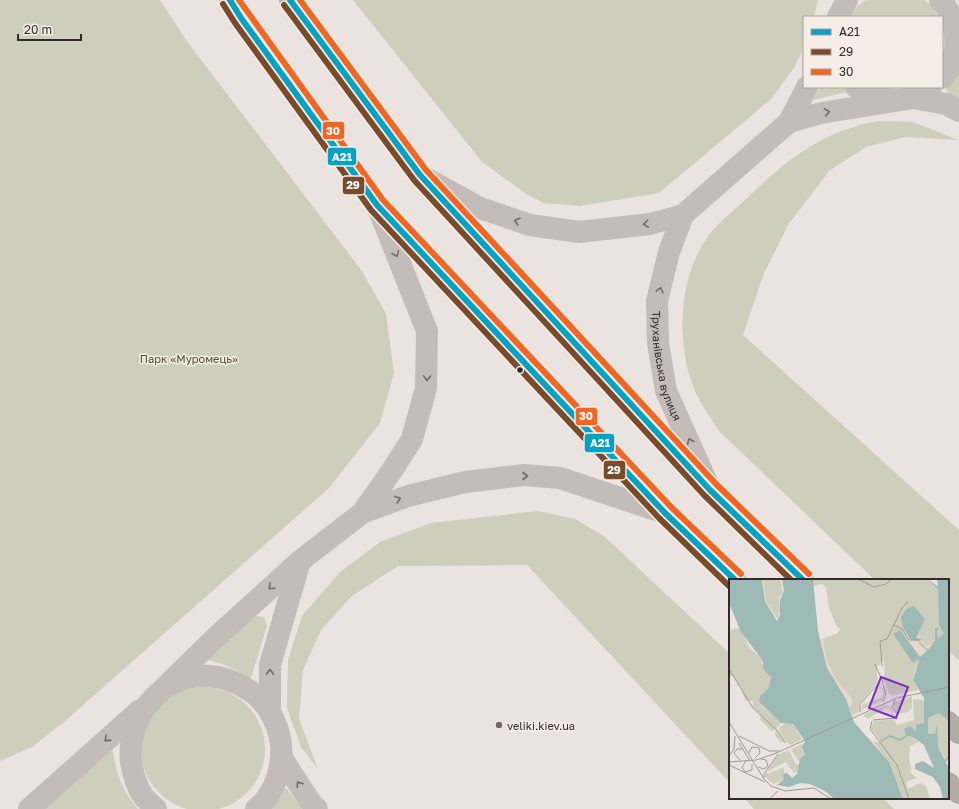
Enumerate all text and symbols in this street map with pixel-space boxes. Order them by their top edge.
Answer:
scale bar [18,16,81,42]
legend [803,16,943,88]
text: 20 m [24,22,52,37]
text: А21 [839,24,860,39]
text: 29 [839,44,853,59]
text: 30 [839,64,853,79]
one-way arrow [824,108,830,117]
line badge: 30 [322,121,345,140]
text: 30 [326,124,340,137]
line badge: А21 [327,147,357,166]
text: А21 [332,150,352,163]
line badge: 29 [342,176,365,195]
text: 29 [346,178,360,191]
one-way arrow [514,217,521,226]
one-way arrow [643,219,649,228]
one-way arrow [392,251,400,258]
one-way arrow [656,286,664,293]
street label: Труханівська вулиця [651,311,685,422]
park label: Парк «Муромець» [140,352,238,365]
unlabelled marker [515,365,525,375]
one-way arrow [422,375,431,381]
line badge: 30 [575,407,598,426]
text: 30 [579,409,593,422]
line badge: А21 [584,433,615,453]
text: А21 [590,436,610,449]
one-way arrow [687,438,695,446]
line badge: 29 [603,460,626,480]
text: 29 [607,463,621,476]
one-way arrow [522,472,528,480]
one-way arrow [395,496,402,504]
inset map [729,579,949,799]
one-way arrow [268,583,276,590]
one-way arrow [266,669,274,675]
place label: veliki.kiev.ua [507,719,575,732]
marker: veliki.kiev.ua [494,720,504,730]
one-way arrow [104,734,112,742]
one-way arrow [296,781,304,788]

